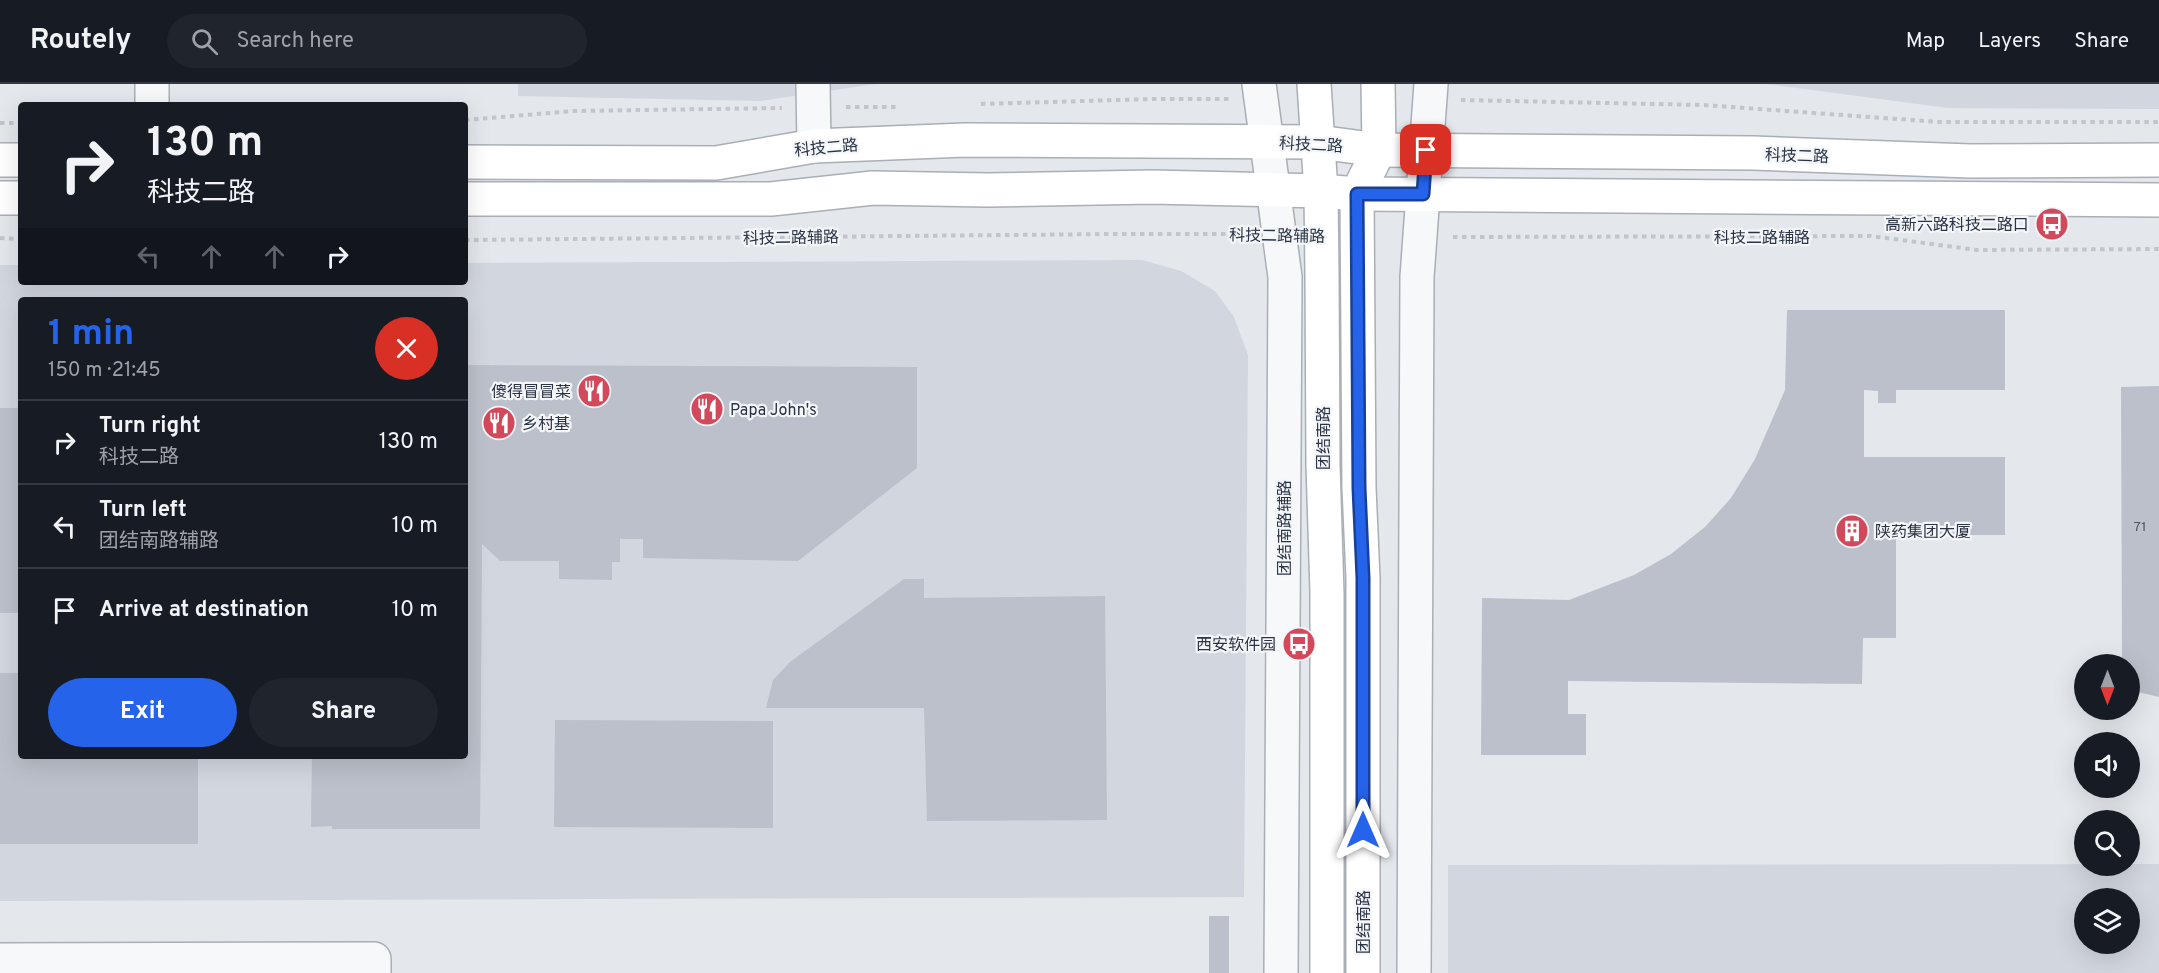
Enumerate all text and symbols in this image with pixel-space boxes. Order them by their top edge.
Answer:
search box [167,14,587,68]
text: Routely [30,23,131,59]
icon: search [188,25,221,58]
text: Search here [236,28,354,55]
text: Map [1906,28,1945,55]
text: Layers [1978,28,2041,55]
text: Share [2074,28,2129,55]
text: 130 m [147,118,263,171]
pin [1400,124,1451,175]
icon: right [48,126,126,204]
icon: arrive [1409,133,1442,166]
street label: 科技二路 [1278,134,1343,158]
street label: 科技二路 [793,136,859,162]
street label: 科技二路 [1765,146,1829,168]
text: 科技二路 [147,177,255,211]
bus stop icon: 高新六路科技二路口 [2034,206,2070,242]
place label: 高新六路科技二路口 [1885,216,2029,236]
street label: 科技二路辅路 [1229,226,1325,248]
street label: 科技二路辅路 [743,228,839,250]
street label: 科技二路辅路 [1714,229,1810,249]
icon: left [132,240,165,273]
icon: ahead [195,240,228,273]
icon: ahead [258,240,291,273]
icon: right [321,240,354,273]
text: 1 min [48,312,134,358]
button: close [375,317,438,380]
text: 150 m · 21:45 [48,358,161,384]
restaurant icon: 傻得冒冒菜 [576,373,612,409]
place label: 傻得冒冒菜 [491,383,571,403]
restaurant icon: Papa John's [689,391,725,427]
place label: Papa John's [730,401,817,421]
restaurant icon: 乡村基 [481,405,517,441]
street label: 团结南路 [1315,406,1335,470]
text: Turn right [99,413,201,440]
place label: 乡村基 [522,415,570,435]
icon: right [48,426,81,459]
text: 130 m [379,429,438,456]
text: 科技二路 [99,445,179,471]
street label: 团结南路辅路 [1276,480,1296,576]
text: Turn left [99,497,187,524]
icon: left [48,510,81,543]
text: 10 m [392,513,438,540]
building icon: 陕药集团大厦 [1834,513,1870,549]
house number: 71 [2134,519,2146,536]
place label: 陕药集团大厦 [1875,523,1971,543]
text: 团结南路辅路 [99,529,219,555]
icon: arrive [48,594,81,627]
text: Arrive at destination [99,597,309,624]
text: 10 m [392,597,438,624]
bus stop icon: 西安软件园 [1281,626,1317,662]
place label: 西安软件园 [1196,636,1276,656]
north arrow [2074,654,2140,720]
map controls [2074,654,2140,954]
button: Exit [48,678,237,747]
button: Share [249,678,438,747]
button: sound [2074,732,2140,798]
position arrow [1331,798,1395,862]
button: search [2074,810,2140,876]
button: layers [2074,888,2140,954]
street label: 团结南路 [1355,890,1375,954]

